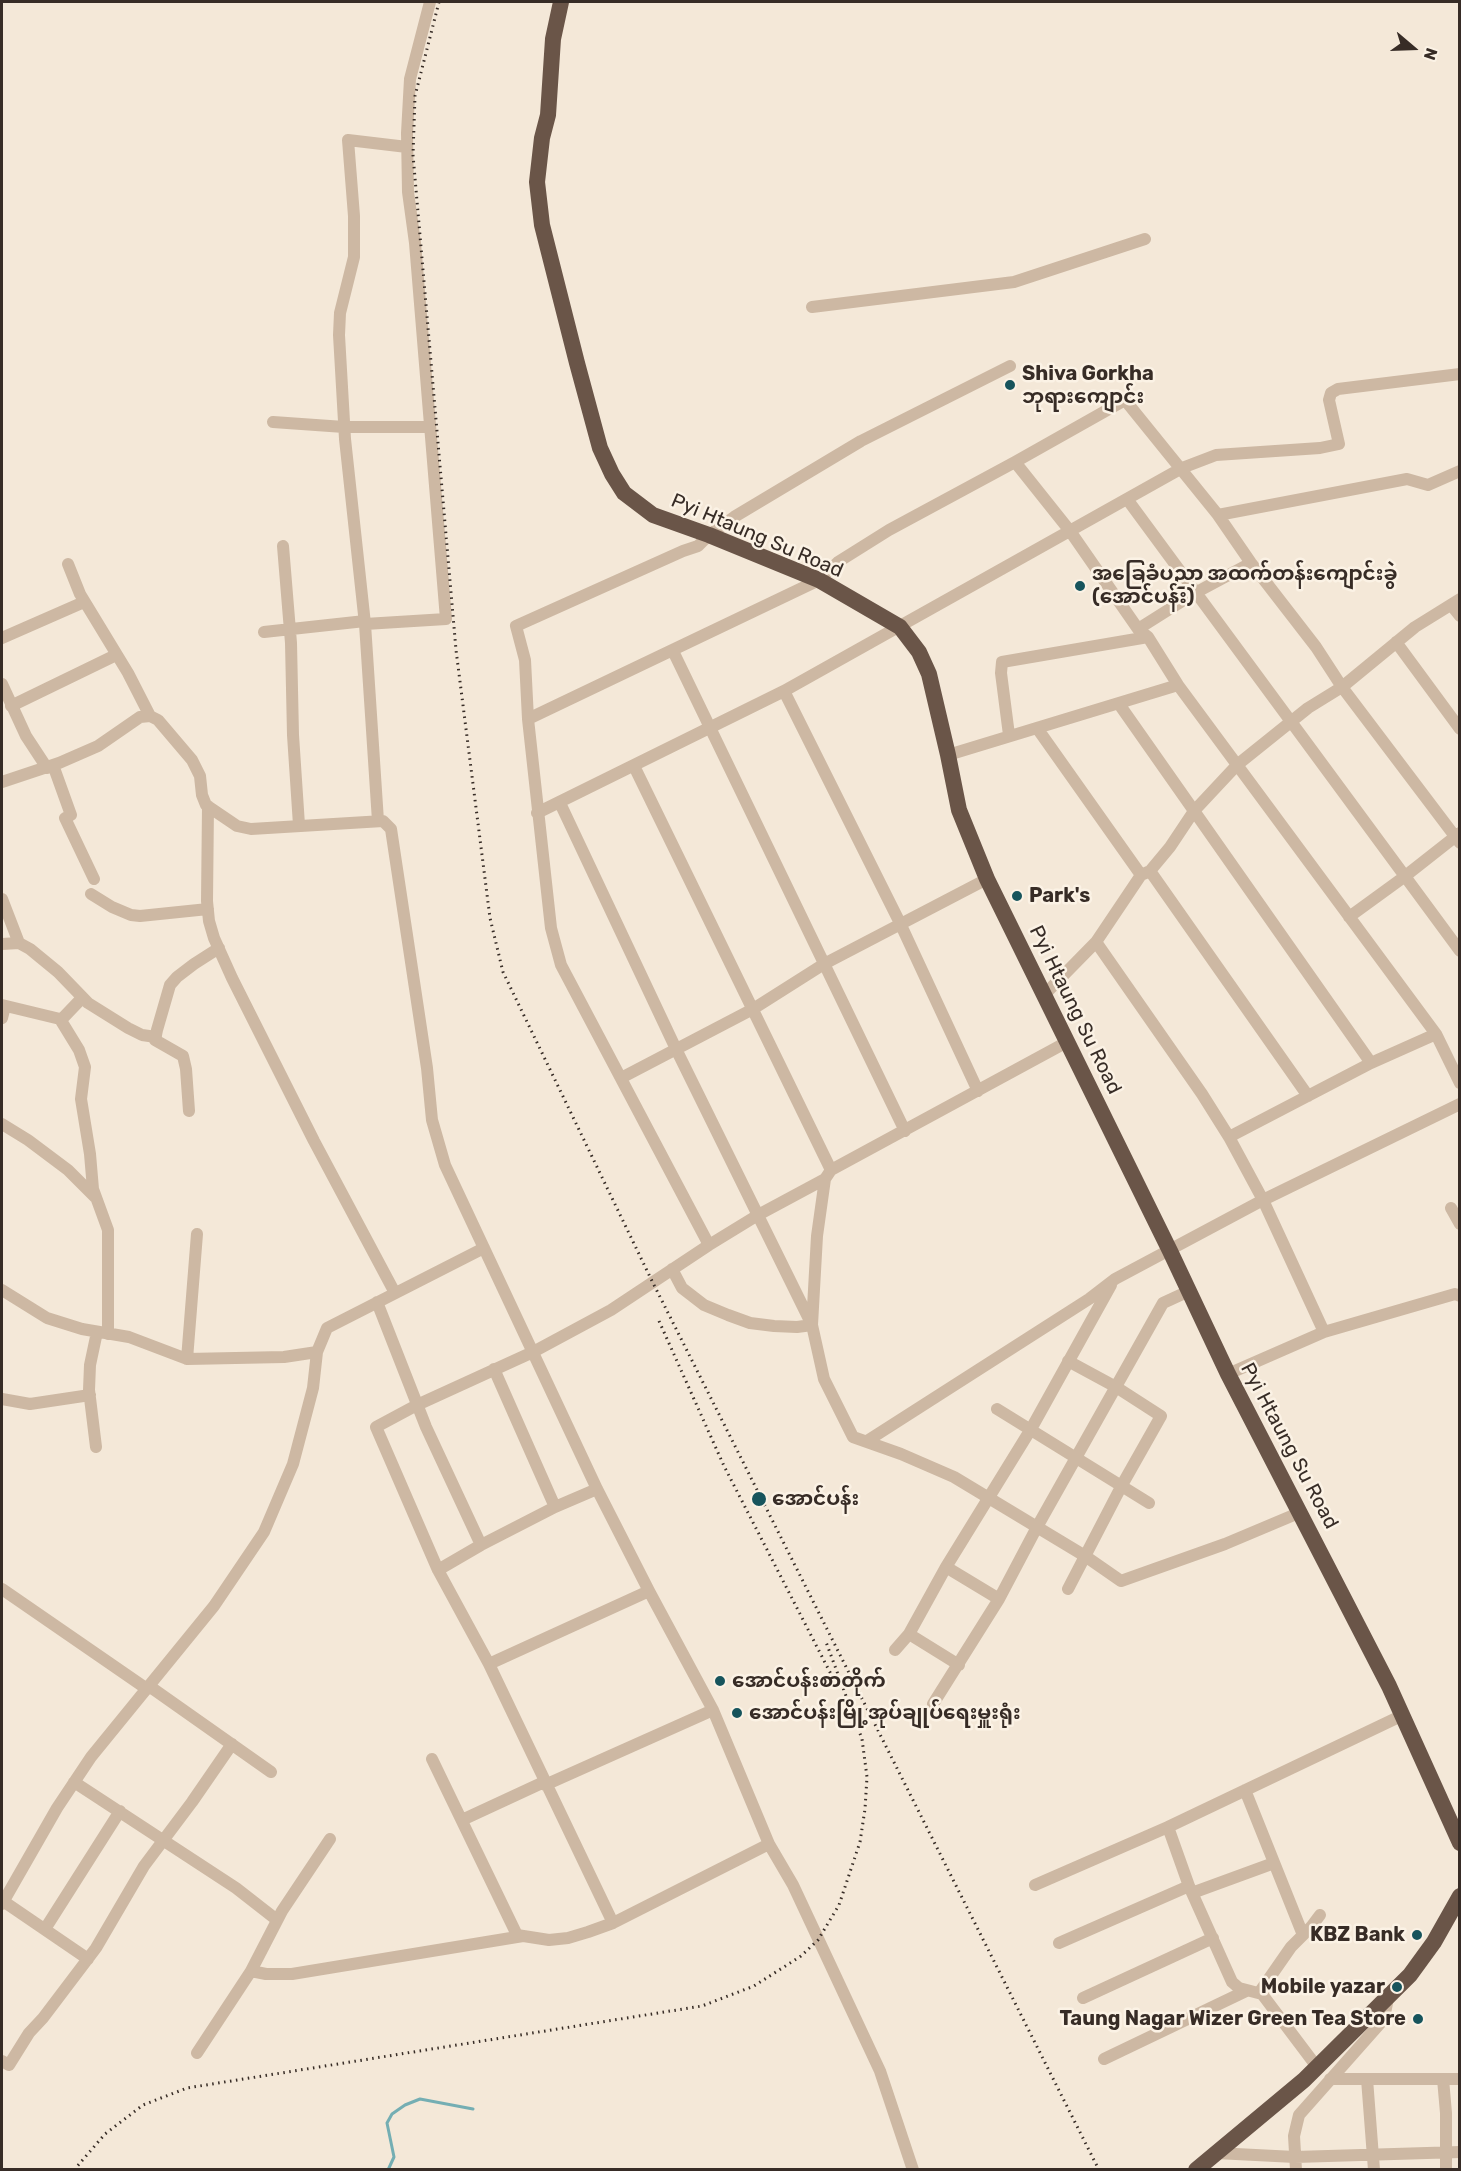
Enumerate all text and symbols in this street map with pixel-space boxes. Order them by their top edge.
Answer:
north arrow [1383,18,1443,78]
text: N [1420,45,1441,63]
place label: Shiva Gorkha ဘုရားကျောင်း [1022,362,1154,409]
marker: Shiva Gorkha ဘုရားကျောင်း [1003,378,1017,392]
street label: Pyi Htaung Su Road [667,489,847,583]
place label: အခြေခံပညာ အထက်တန်းကျောင်းခွဲ (အောင်ပန်း) [1092,562,1397,609]
marker: အခြေခံပညာ အထက်တန်းကျောင်းခွဲ (အောင်ပန်း) [1073,579,1087,593]
place label: Park's [1029,884,1090,908]
marker: Park's [1010,889,1024,903]
street label: Pyi Htaung Su Road [1024,922,1126,1098]
street label: Pyi Htaung Su Road [1235,1359,1343,1533]
place label: အောင်ပန်း [772,1487,859,1511]
marker: အောင်ပန်း [750,1490,768,1508]
place label: အောင်ပန်းစာတိုက် [732,1669,886,1693]
marker: အောင်ပန်းစာတိုက် [713,1674,727,1688]
place label: အောင်ပန်းမြို့အုပ်ချုပ်ရေးမှူးရုံး [749,1701,1021,1725]
marker: အောင်ပန်းမြို့အုပ်ချုပ်ရေးမှူးရုံး [730,1706,744,1720]
place label: KBZ Bank [1310,1923,1405,1947]
marker: KBZ Bank [1410,1928,1424,1942]
place label: Mobile yazar [1261,1975,1385,1999]
marker: Mobile yazar [1390,1980,1404,1994]
place label: Taung Nagar Wizer Green Tea Store [1059,2007,1406,2031]
marker: Taung Nagar Wizer Green Tea Store [1411,2012,1425,2026]

